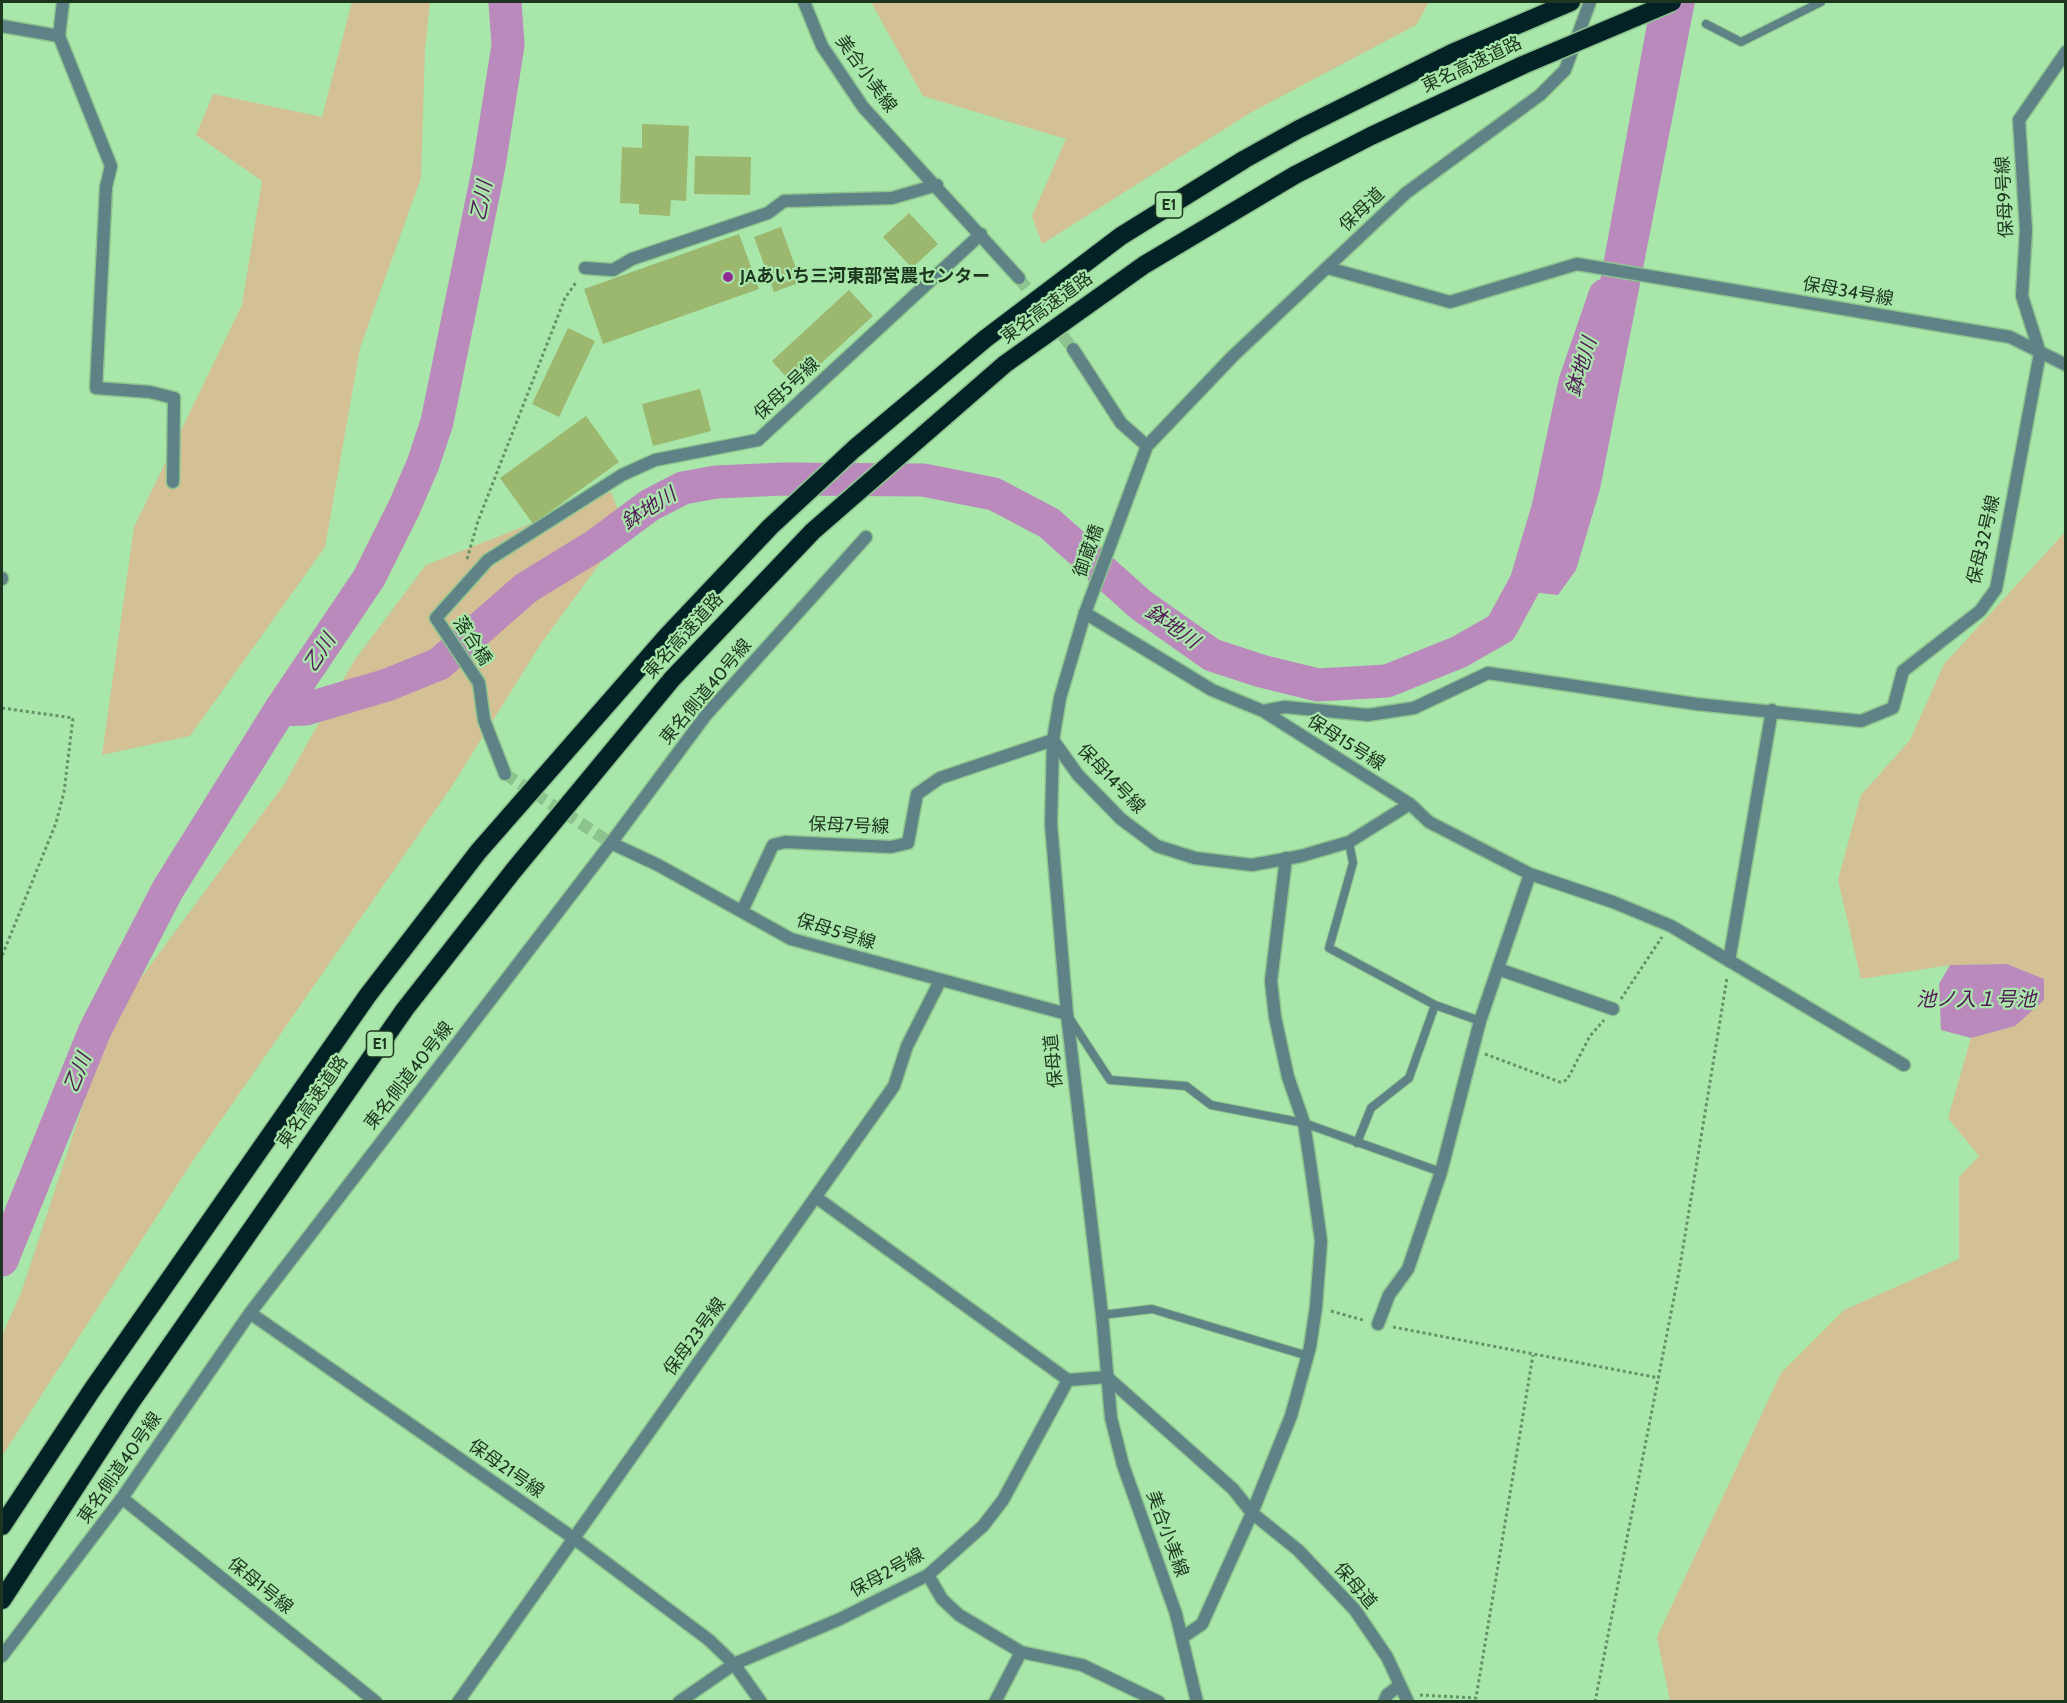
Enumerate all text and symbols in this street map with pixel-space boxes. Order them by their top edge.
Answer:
street label: 美合小美線 [831,31,901,117]
street label: 東名高速道路 [1418,32,1526,98]
street label: 保母9号線 [1992,155,2018,239]
water label: 乙川 [466,179,498,223]
street label: 保母道 [1335,183,1389,237]
road number: E1 [1156,192,1182,218]
place label: JAあいち三河東部営農センター [740,266,990,288]
street label: 東名高速道路 [997,268,1097,348]
marker: JAあいち三河東部営農センター [721,270,735,284]
street label: 保母34号線 [1801,273,1895,311]
water label: 鉢地川 [1562,335,1602,399]
street label: 保母5号線 [750,353,824,425]
water label: 鉢地川 [617,483,681,535]
street label: 保母32号線 [1963,493,2005,587]
street label: 御蔵橋 [1070,522,1108,580]
street label: 東名高速道路 [640,589,728,683]
water label: 鉢地川 [1141,600,1203,654]
street label: 落合橋 [448,612,496,670]
water label: 乙川 [299,630,341,676]
street label: 東名側道40号線 [656,635,756,749]
street label: 保母15号線 [1303,711,1389,775]
street label: 保母14号線 [1073,740,1149,818]
street label: 保母7号線 [808,814,890,838]
street label: 保母5号線 [794,910,878,954]
water label: 池ノ入１号池 [1916,988,2036,1012]
street label: 東名側道40号線 [360,1018,458,1134]
road number: E1 [366,1031,394,1057]
street label: 保母道 [1040,1033,1068,1089]
water label: 乙川 [59,1050,97,1096]
street label: 東名高速道路 [273,1052,353,1152]
street label: 保母23号線 [659,1294,731,1380]
street label: 東名側道40号線 [74,1408,166,1528]
street label: 保母21号線 [464,1435,548,1503]
street label: 美合小美線 [1141,1488,1193,1580]
street label: 保母2号線 [846,1544,928,1602]
street label: 保母1号線 [223,1553,297,1619]
street label: 保母道 [1329,1559,1381,1613]

